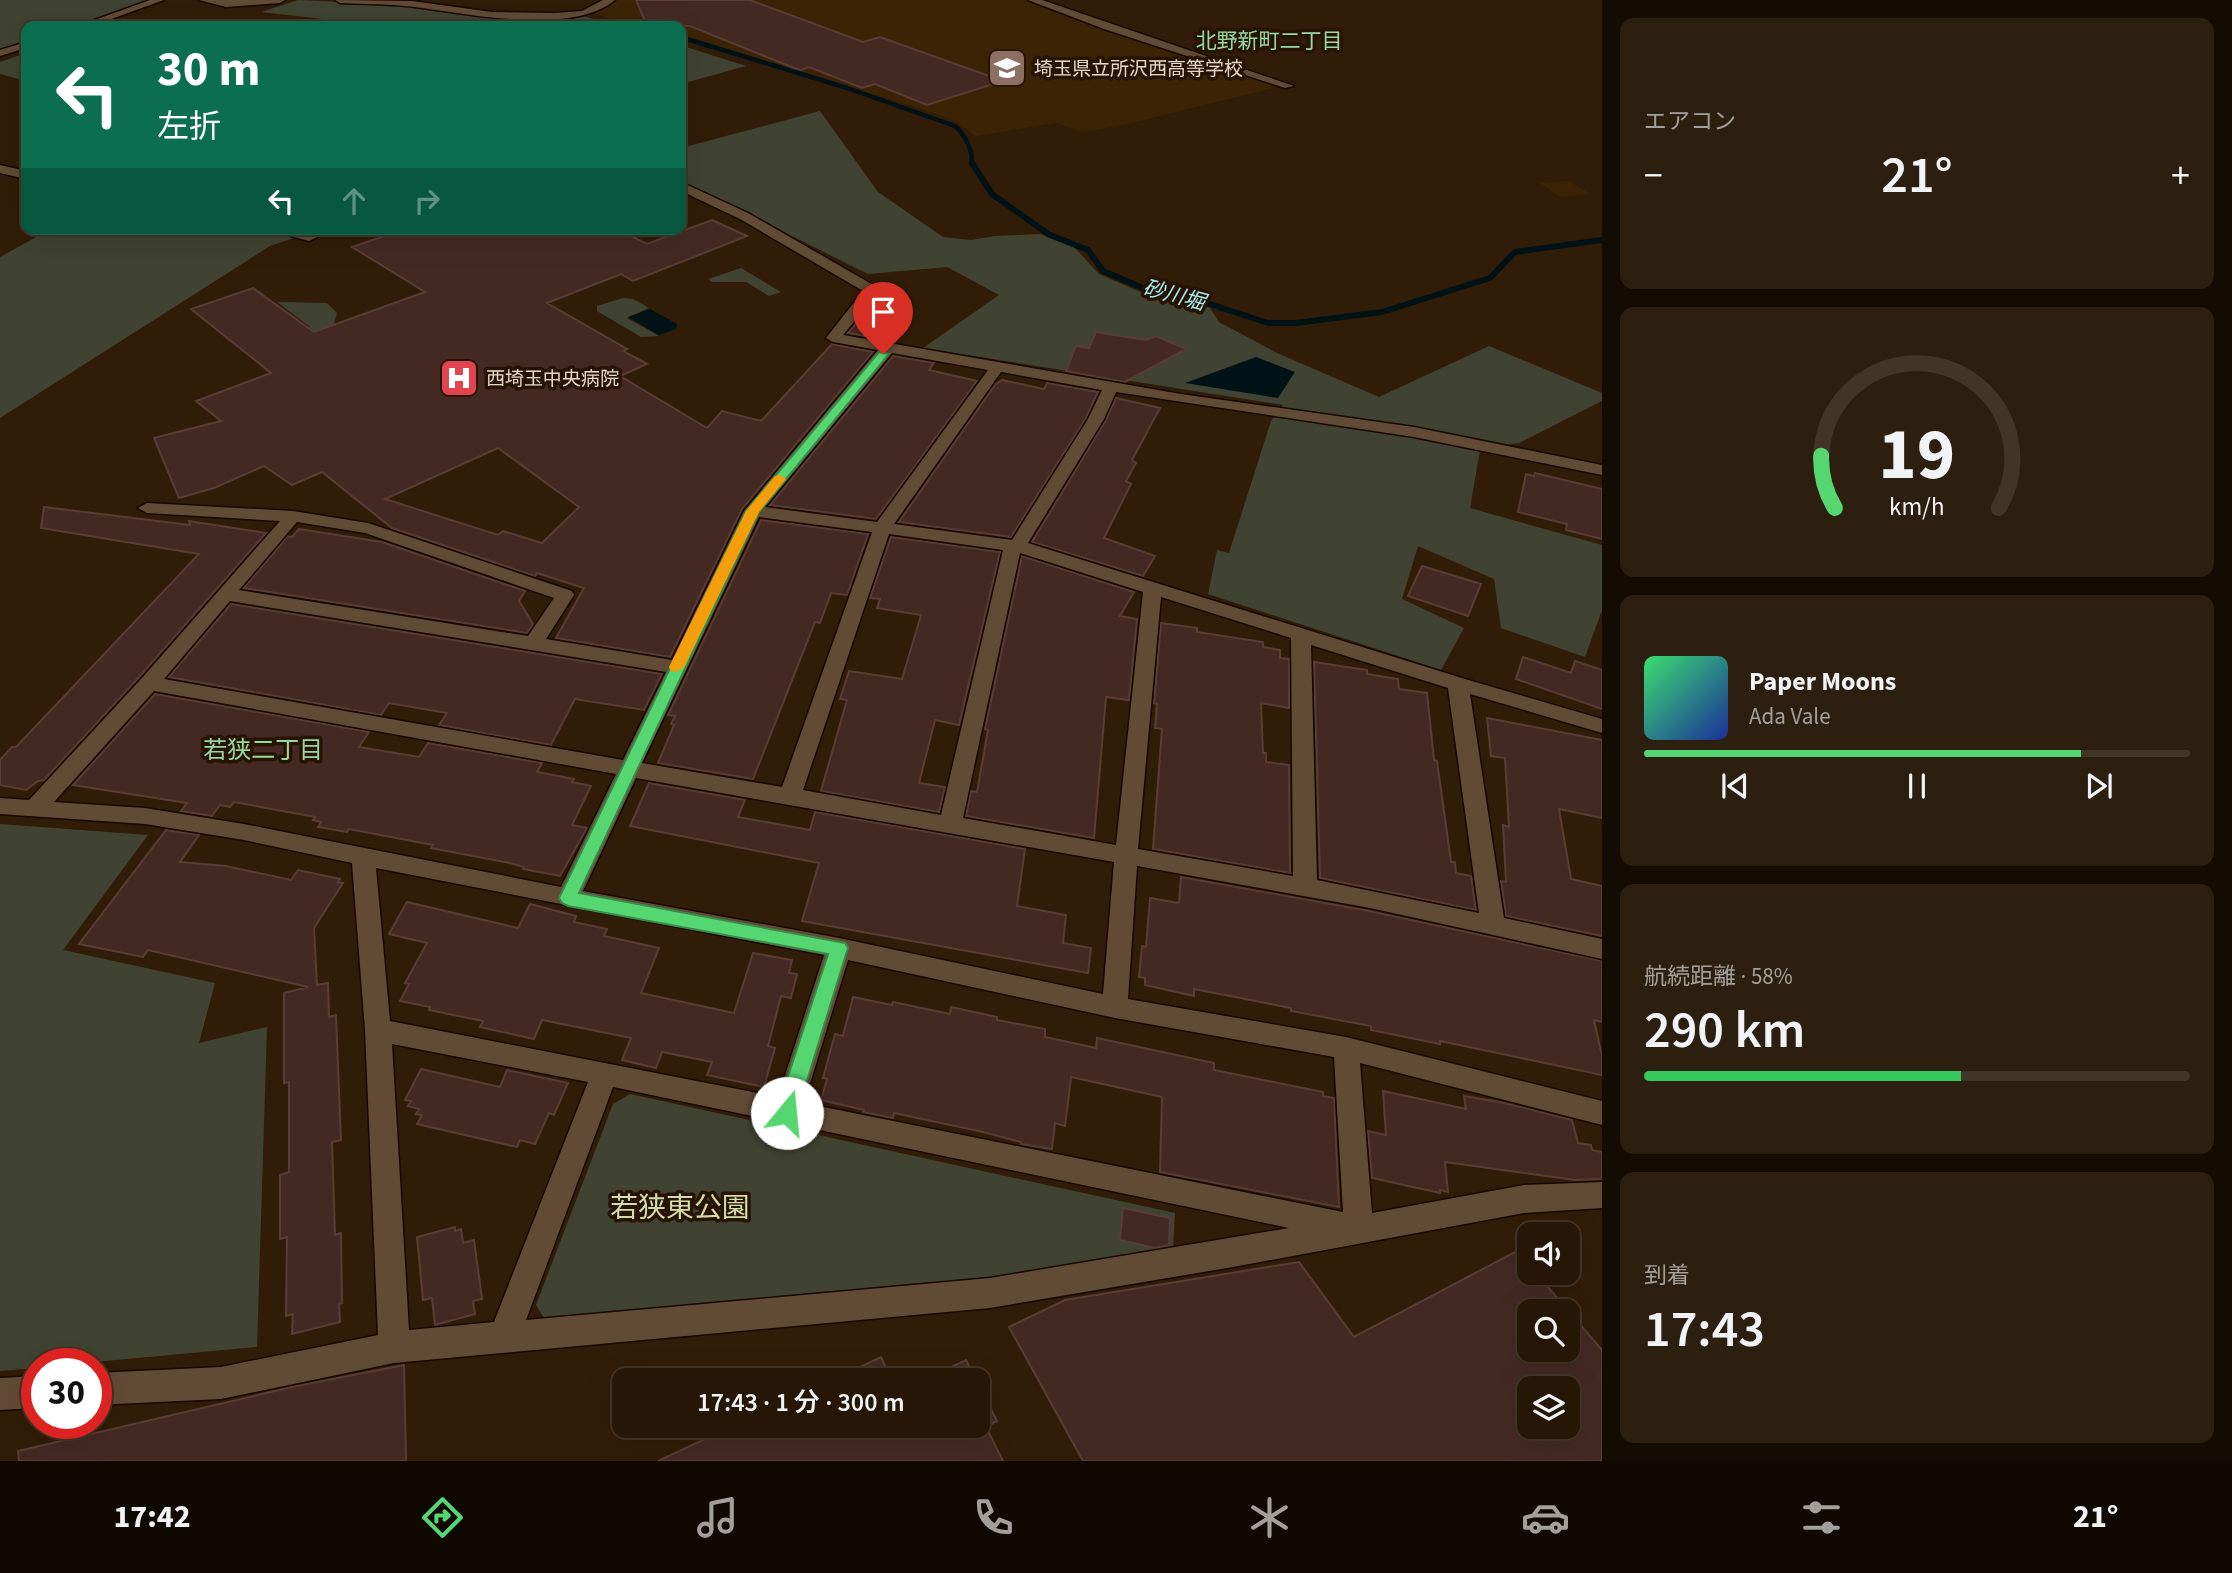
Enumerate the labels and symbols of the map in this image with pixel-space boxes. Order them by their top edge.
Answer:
district label: 北野新町二丁目 [1196,26,1343,56]
school or university icon: 埼玉県立所沢西高等学校 [986,47,1028,89]
place label: 埼玉県立所沢西高等学校 [1034,56,1243,83]
water label: 砂川堀 [1140,272,1211,318]
pin [853,282,913,354]
hospital icon: 西埼玉中央病院 [438,357,480,399]
place label: 西埼玉中央病院 [486,366,619,393]
district label: 若狭二丁目 [203,733,323,768]
position arrow [750,1076,824,1150]
park label: 若狭東公園 [610,1188,750,1228]
speed limit sign: 30 [21,1348,112,1439]

